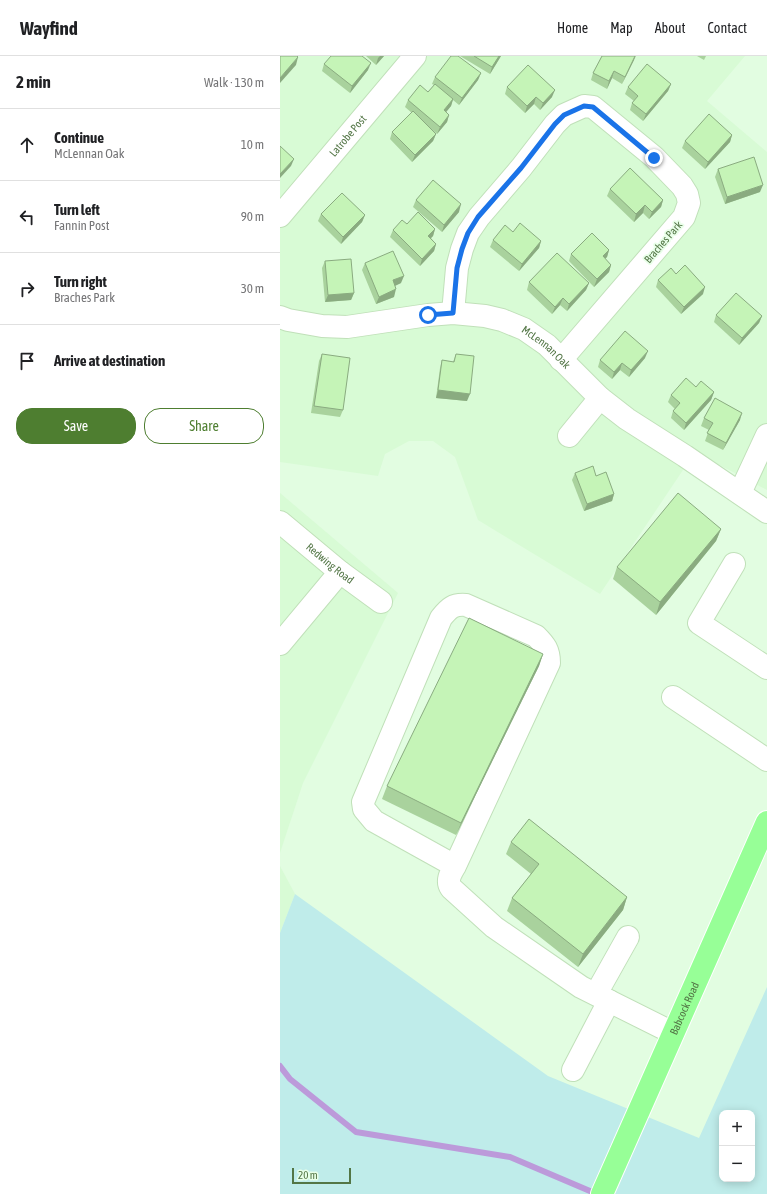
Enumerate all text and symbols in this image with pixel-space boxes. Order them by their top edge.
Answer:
text: Wayfind [20,17,78,39]
text: Home [557,20,588,36]
text: Map [610,20,633,36]
text: About [655,20,686,36]
text: Contact [708,20,747,36]
text: 2 min [16,72,51,92]
text: Walk · 130 m [204,75,264,90]
street label: Latrobe Post [327,113,368,159]
text: Continue [54,129,104,146]
icon: ahead [16,134,38,156]
text: 10 m [241,137,264,152]
text: McLennan Oak [54,146,125,161]
route end [645,149,663,167]
text: Turn left [54,201,100,218]
icon: left [16,206,38,228]
text: 90 m [241,209,264,224]
text: Fannin Post [54,218,109,233]
street label: Braches Park [642,219,685,265]
text: Turn right [54,273,107,290]
icon: right [16,278,38,300]
text: 30 m [241,281,264,296]
text: Braches Park [54,290,115,305]
route start [419,306,437,324]
street label: McLennan Oak [519,323,573,371]
icon: arrive [16,350,38,372]
text: Arrive at destination [54,352,165,369]
button: Save [16,408,136,444]
button: Share [144,408,264,444]
street label: Redwing Road [304,541,356,586]
street label: Babcock Road [667,980,701,1037]
map controls [719,1110,755,1182]
button: + [719,1110,755,1146]
button: − [719,1146,755,1182]
scale bar [292,1166,351,1185]
text: 20 m [298,1169,318,1181]

